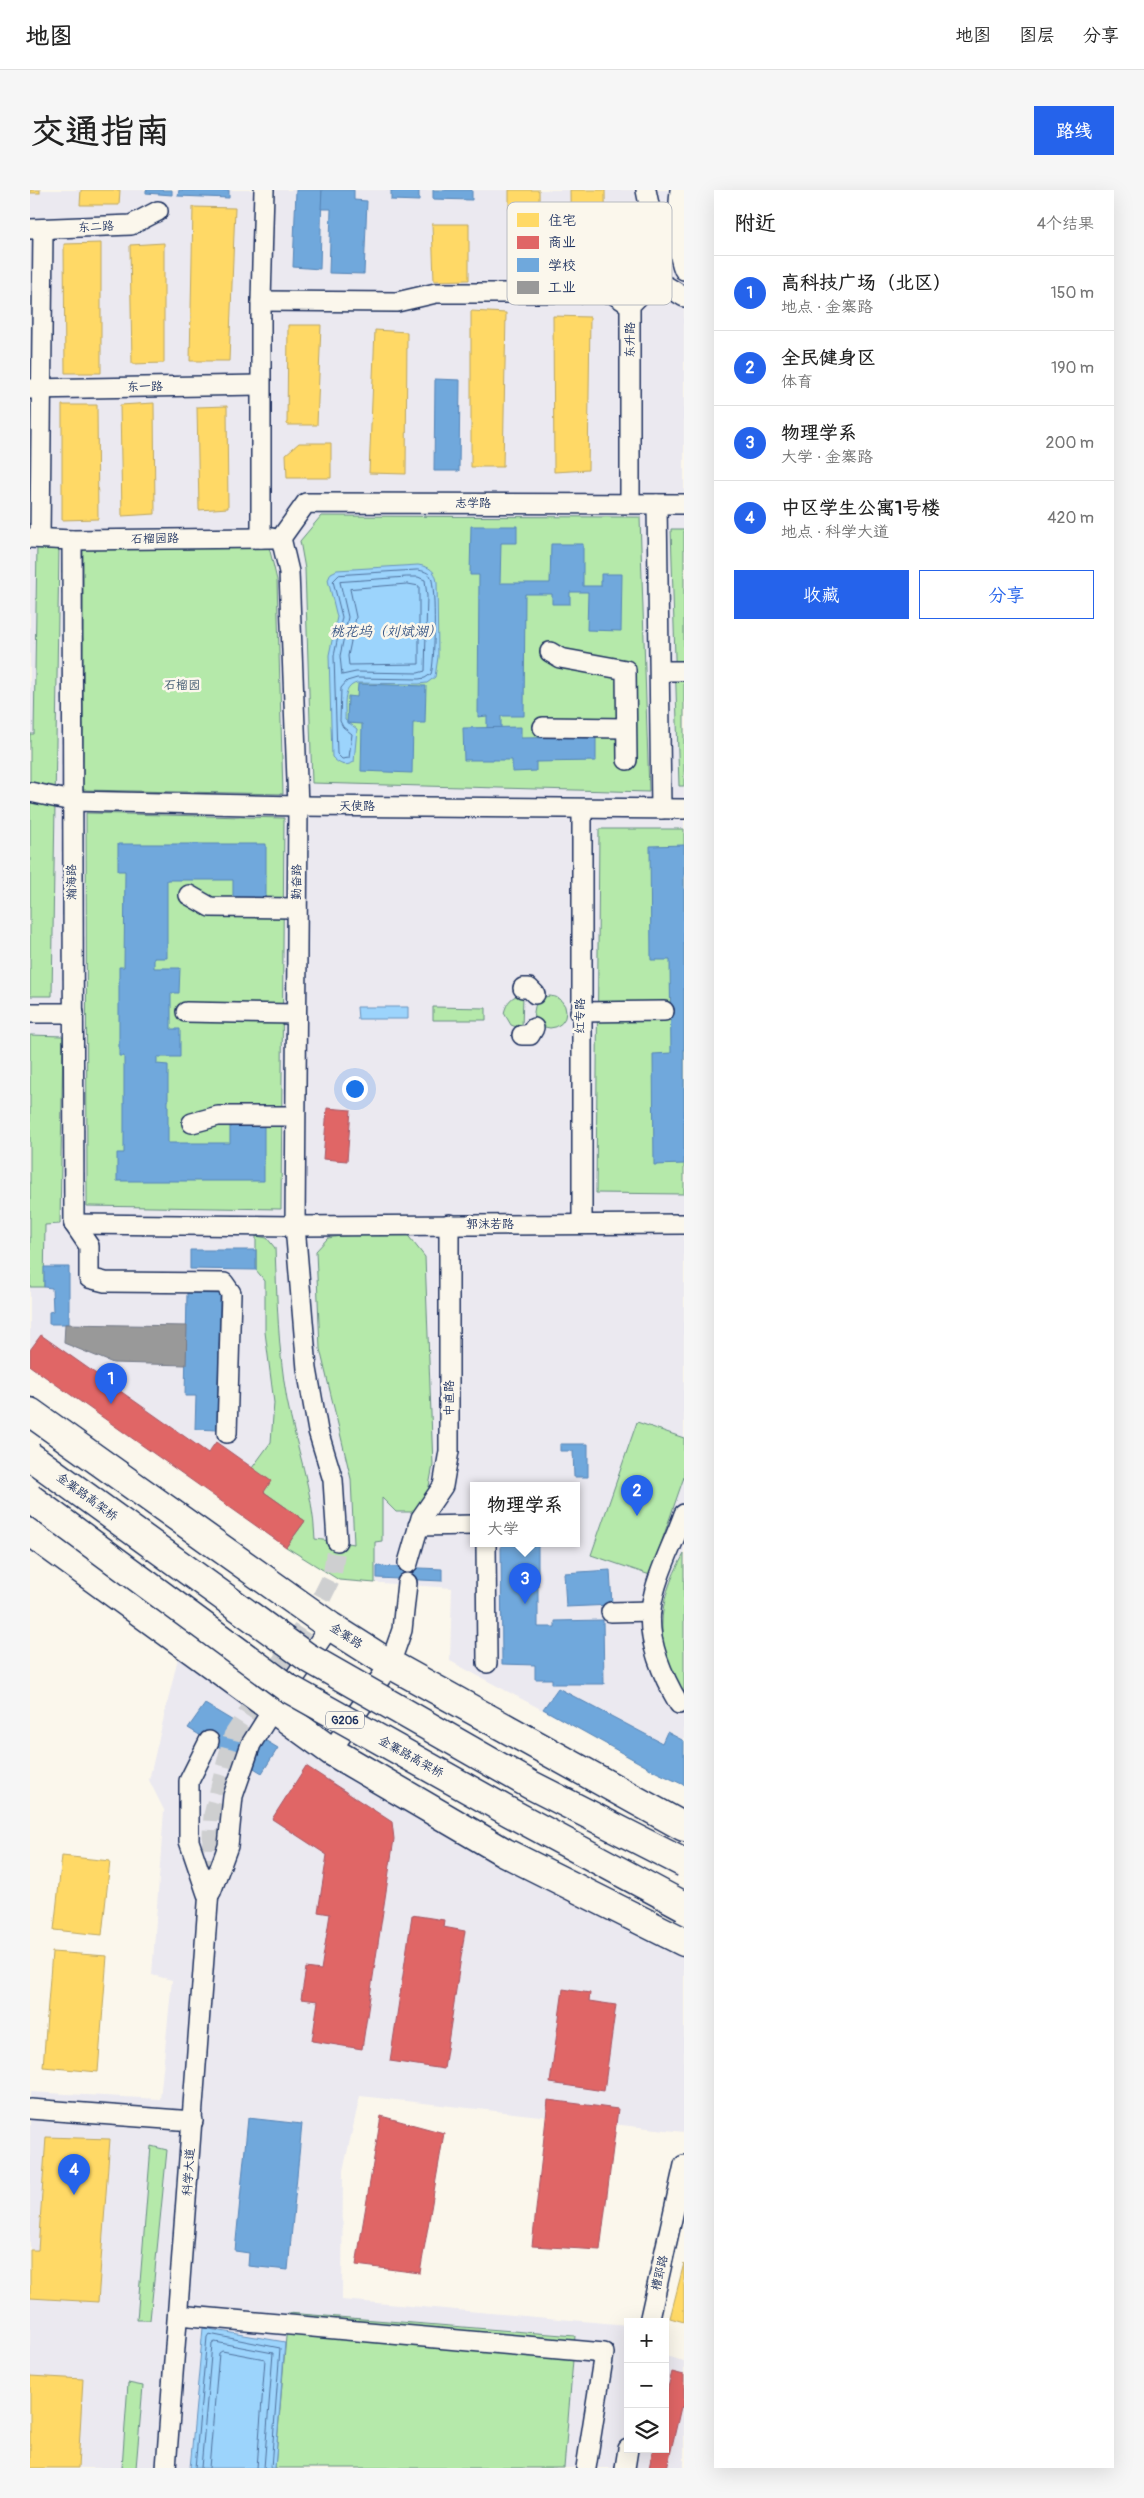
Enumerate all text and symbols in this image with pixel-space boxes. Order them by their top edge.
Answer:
text: 地图 [25,22,73,51]
text: 地图 [955,24,991,47]
text: 图层 [1019,24,1055,47]
text: 分享 [1083,24,1119,47]
button: 路线 [1034,106,1114,155]
text: 交通指南 [30,110,170,154]
legend [507,202,672,305]
text: 附近 [734,210,776,237]
text: 住宅 [548,212,576,229]
text: 4个结果 [1037,214,1094,234]
street label: 东二路 [78,219,114,235]
text: 商业 [548,234,576,251]
text: 学校 [548,257,576,274]
text: 高科技广场（北区） [781,271,952,295]
text: 工业 [548,279,576,296]
text: 1 [747,283,753,303]
text: 150 m [1050,283,1094,303]
text: 地点 · 金寨路 [781,297,873,317]
street label: 东升路 [623,322,638,358]
text: 全民健身区 [781,346,876,370]
text: 2 [746,358,754,378]
text: 190 m [1051,358,1094,378]
text: 体育 [781,372,813,392]
street label: 东一路 [127,379,163,395]
text: 物理学系 [781,421,857,445]
text: 3 [746,433,754,453]
text: 200 m [1046,433,1094,453]
text: 大学 · 金寨路 [781,447,873,467]
street label: 志学路 [455,496,491,511]
text: 中区学生公寓1号楼 [781,496,940,520]
text: 4 [745,508,755,528]
text: 420 m [1047,508,1094,528]
text: 地点 · 科学大道 [781,522,889,542]
street label: 石榴园路 [131,531,179,547]
button: 收藏 [734,570,909,619]
button: 分享 [919,570,1094,619]
water label: 桃花坞（刘斌湖） [330,623,442,640]
park label: 石榴园 [164,678,200,693]
street label: 天使路 [339,799,375,814]
street label: 瀚海路 [64,864,80,900]
street label: 勤奋路 [289,864,305,900]
street label: 红专路 [573,998,588,1034]
your location [342,1076,368,1102]
street label: 郭沫若路 [466,1217,514,1232]
pin: 1 [95,1363,127,1404]
street label: 中直路 [442,1380,457,1416]
street label: 金寨路高架桥 [53,1470,121,1525]
pin: 2 [621,1475,653,1516]
popup [470,1482,580,1547]
text: 物理学系 [487,1493,563,1517]
text: 大学 [487,1519,519,1539]
pin: 3 [509,1563,541,1604]
street label: 金寨路 [327,1620,365,1652]
road number: G206 [326,1712,364,1728]
street label: 金寨路高架桥 [376,1733,447,1781]
street label: 科学大道 [180,2148,198,2196]
pin: 4 [58,2154,90,2195]
street label: 槽郢路 [649,2254,671,2292]
map controls [624,2318,669,2453]
button: + [624,2318,669,2363]
button: − [624,2363,669,2408]
button: layers [624,2408,669,2453]

